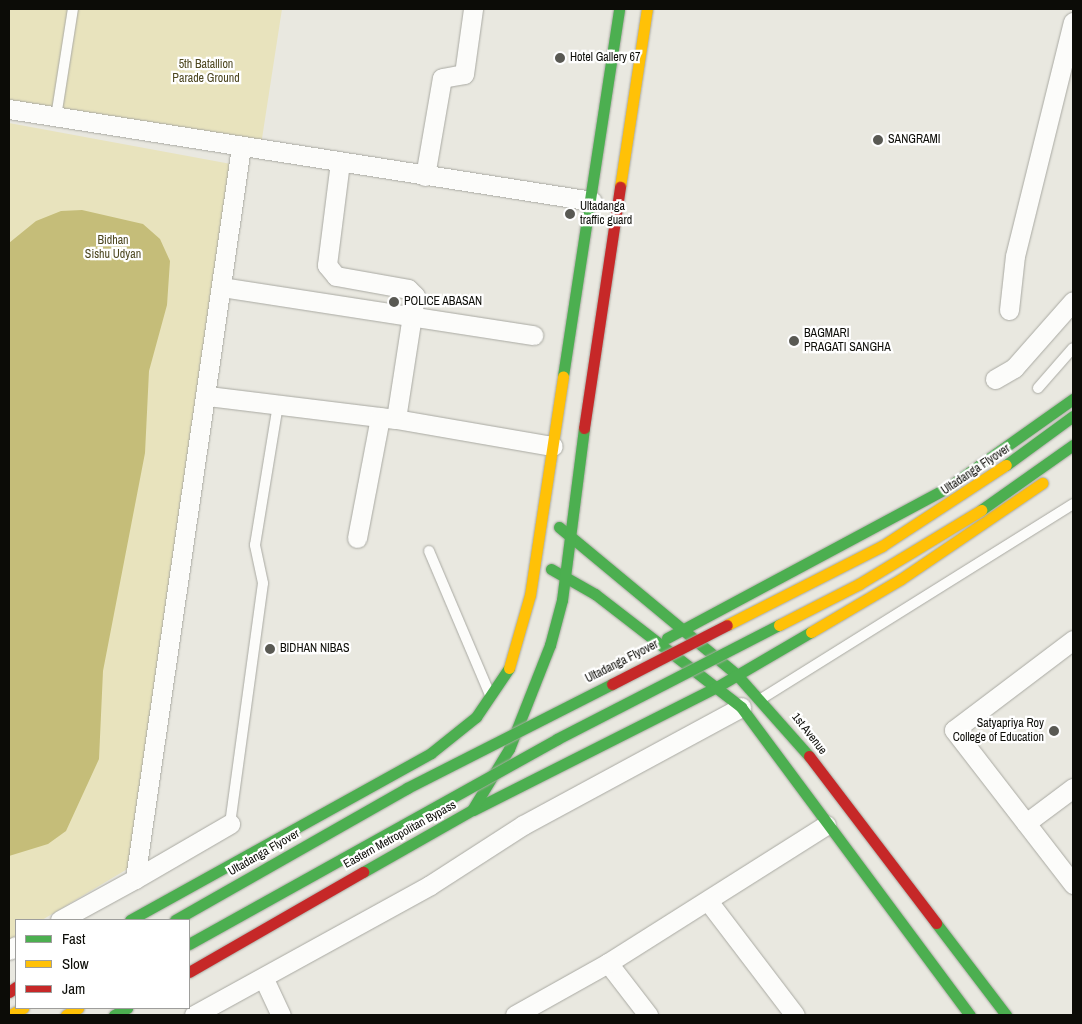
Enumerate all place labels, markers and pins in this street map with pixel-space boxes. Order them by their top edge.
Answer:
place label: Hotel Gallery 67 [570,51,641,65]
marker: Hotel Gallery 67 [554,52,566,64]
place label: SANGRAMI [888,133,940,147]
marker: SANGRAMI [872,134,884,146]
place label: Ultadanga traffic guard [580,200,632,228]
marker: Ultadanga traffic guard [564,208,576,220]
place label: POLICE ABASAN [404,295,483,309]
marker: POLICE ABASAN [388,296,400,308]
place label: BAGMARI PRAGATI SANGHA [804,327,891,355]
marker: BAGMARI PRAGATI SANGHA [788,335,800,347]
place label: BIDHAN NIBAS [280,642,349,656]
marker: BIDHAN NIBAS [264,643,276,655]
place label: Satyapriya Roy College of Education [953,717,1044,745]
marker: Satyapriya Roy College of Education [1048,725,1060,737]

